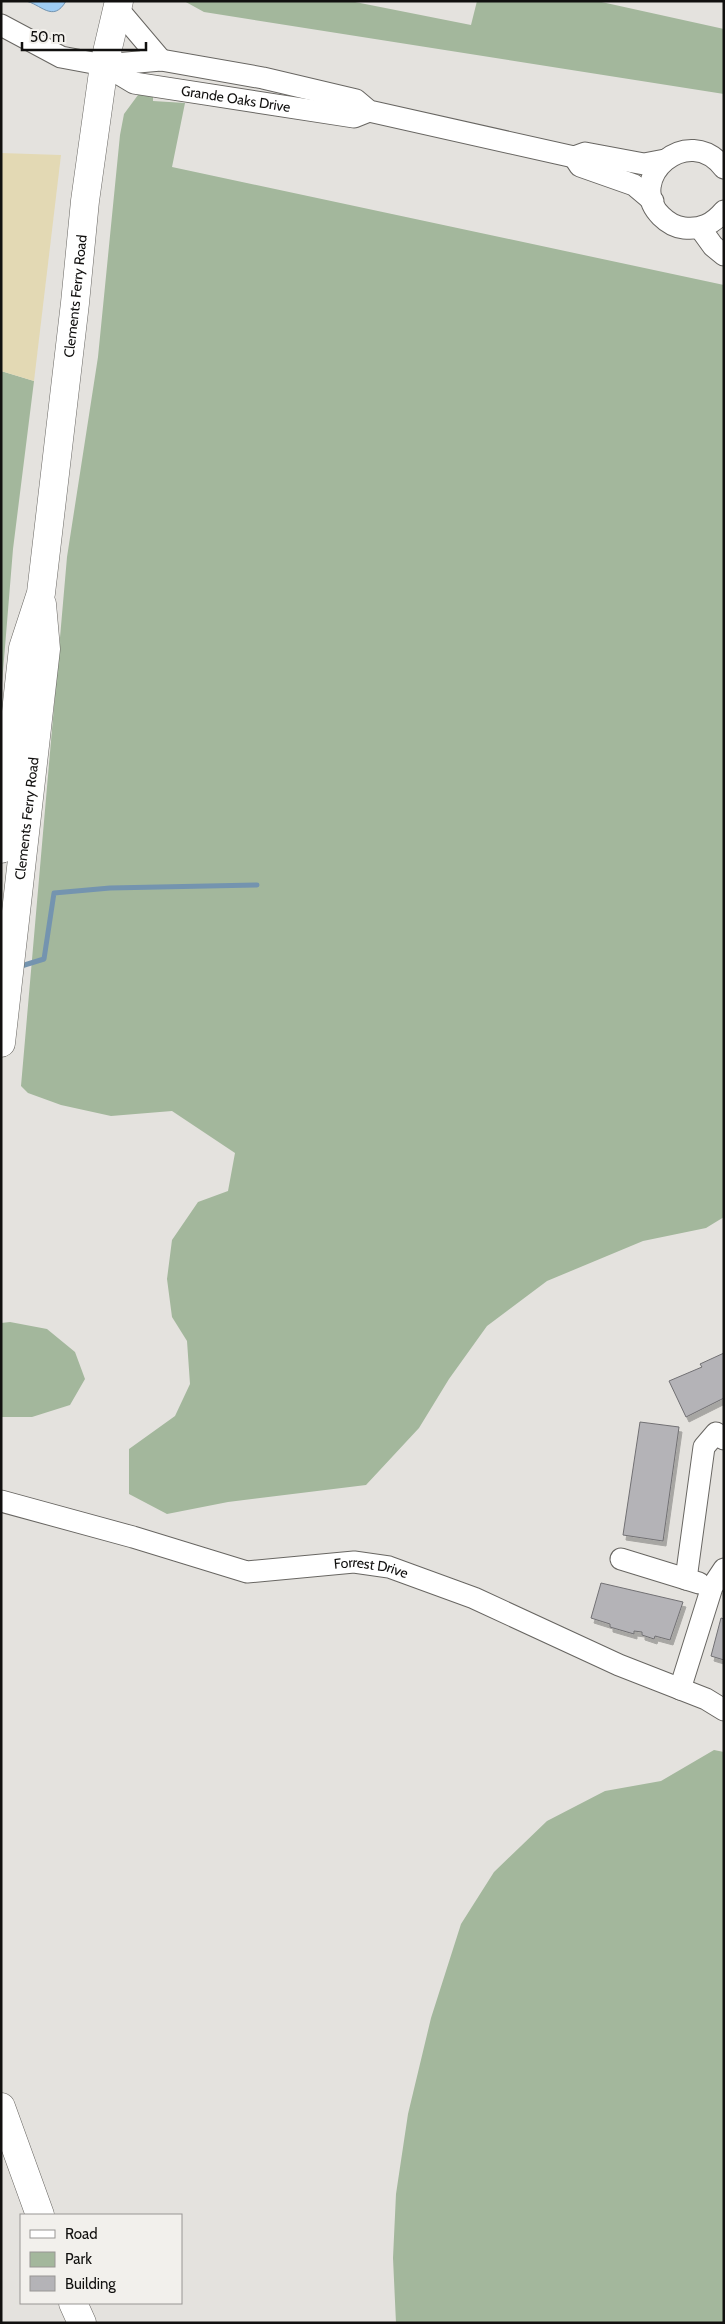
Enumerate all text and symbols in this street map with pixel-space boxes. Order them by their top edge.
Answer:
scale bar [22,20,146,52]
text: 50 m [30,28,65,46]
street label: Grande Oaks Drive [180,81,292,116]
street label: Clements Ferry Road [60,234,91,358]
street label: Clements Ferry Road [11,756,43,881]
street label: Forrest Drive [333,1553,411,1582]
legend [20,2214,182,2304]
text: Road [65,2225,98,2243]
text: Park [65,2250,92,2268]
text: Building [65,2275,116,2293]

